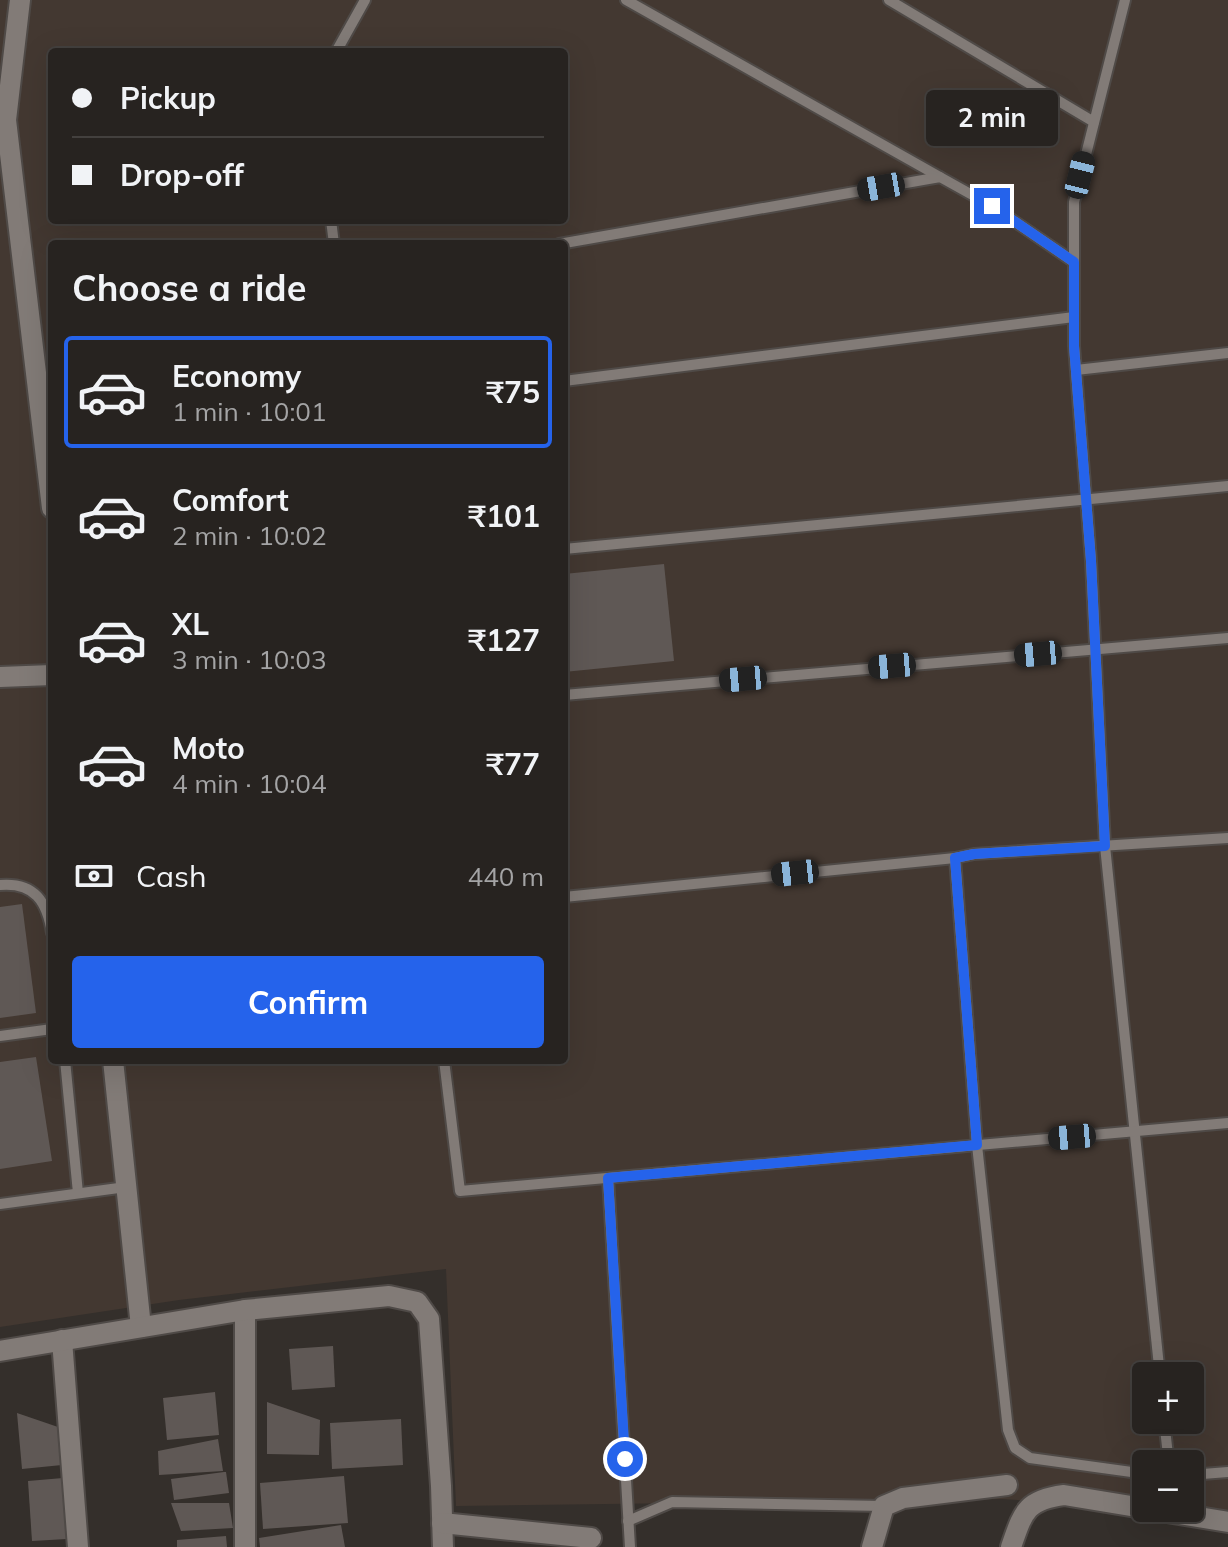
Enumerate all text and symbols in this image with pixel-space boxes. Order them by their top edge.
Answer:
text: Pickup [120,79,216,117]
callout: 2 min [926,90,1058,146]
text: 2 min [958,101,1026,134]
car [1063,149,1097,201]
text: Drop-off [120,156,244,194]
car [855,171,907,203]
route end [974,188,1010,224]
text: Choose a ride [72,265,306,310]
icon: car [76,356,148,428]
text: Economy [172,357,301,395]
text: ₹75 [486,373,540,411]
text: 1 min · 10:01 [172,395,327,428]
icon: car [76,480,148,552]
text: Comfort [172,481,289,519]
text: ₹101 [468,497,540,535]
text: 2 min · 10:02 [172,519,327,552]
icon: car [76,604,148,676]
text: XL [172,605,209,643]
text: ₹127 [468,621,540,659]
car [1013,640,1063,668]
text: 3 min · 10:03 [172,643,327,676]
car [867,652,917,680]
car [718,665,768,693]
icon: car [76,728,148,800]
text: Moto [172,729,245,767]
text: ₹77 [486,745,540,783]
text: 4 min · 10:04 [172,767,327,800]
icon: cash [72,854,116,898]
text: Cash [136,857,207,895]
car [770,859,820,887]
text: 440 m [468,860,544,893]
button: Confirm [72,956,544,1048]
car [1047,1123,1097,1151]
map controls [1132,1362,1204,1522]
button: + [1132,1362,1204,1434]
route start [607,1441,643,1477]
button: − [1132,1450,1204,1522]

